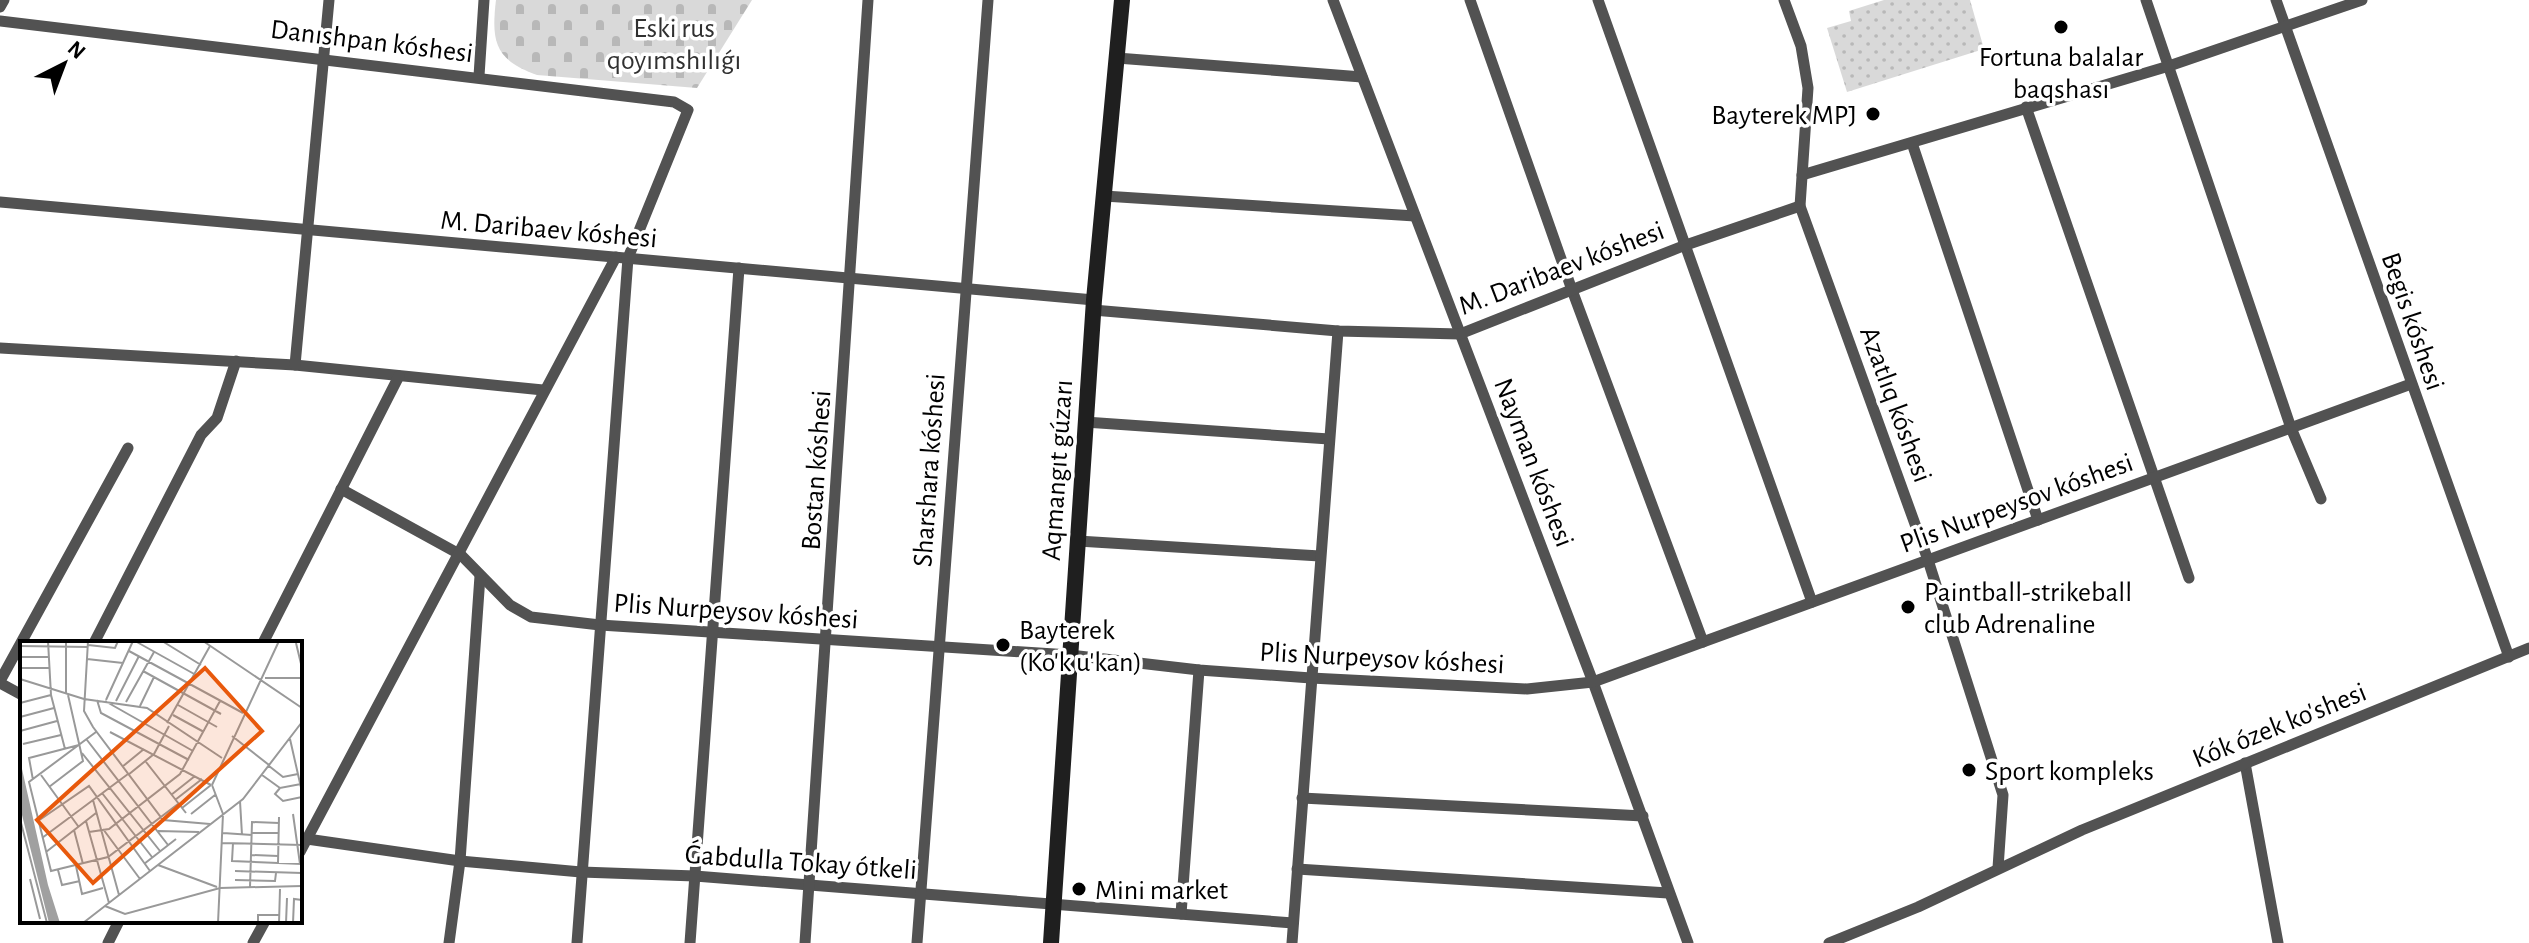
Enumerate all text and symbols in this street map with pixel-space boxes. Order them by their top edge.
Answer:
park label: Eski rus qoyımshılıǵı [607,15,741,75]
street label: Danıshpan kóshesi [269,16,475,68]
marker: Fortuna balalar baqshası [2052,18,2070,36]
north arrow [24,24,104,104]
text: N [64,37,90,63]
place label: Fortuna balalar baqshası [1979,44,2143,104]
place label: Bayterek MPJ [1711,102,1857,130]
marker: Bayterek MPJ [1864,105,1882,123]
street label: M. Daribaev kóshesi [439,207,658,253]
street label: M. Daribaev kóshesi [1455,217,1668,321]
street label: Begis kóshesi [2375,249,2449,394]
street label: Azatlıq kóshesi [1854,323,1936,486]
street label: Sharshara kóshesi [909,372,951,568]
street label: Nayman kóshesi [1488,374,1578,551]
street label: Aqmangıt gúzarı [1038,379,1078,562]
street label: Bostan kóshesi [797,389,837,551]
street label: Plis Nurpeysov kóshesi [1897,449,2137,559]
place label: Paintball-strikeball club Adrenaline [1924,579,2132,639]
street label: Plis Nurpeysov kóshesi [612,589,859,635]
marker: Paintball-strikeball club Adrenaline [1899,598,1917,616]
place label: Bayterek (Ko'k u'kan) [1019,617,1142,677]
marker: Bayterek (Ko'k u'kan) [994,636,1012,654]
street label: Plis Nurpeysov kóshesi [1259,639,1505,679]
inset map [20,641,302,923]
street label: Kók ózek ko'shesi [2189,678,2371,773]
place label: Sport kompleks [1985,758,2154,786]
marker: Sport kompleks [1960,761,1978,779]
street label: Ǵabdulla Tokay ótkeli [684,839,918,885]
place label: Mini market [1095,877,1228,905]
marker: Mini market [1070,880,1088,898]

